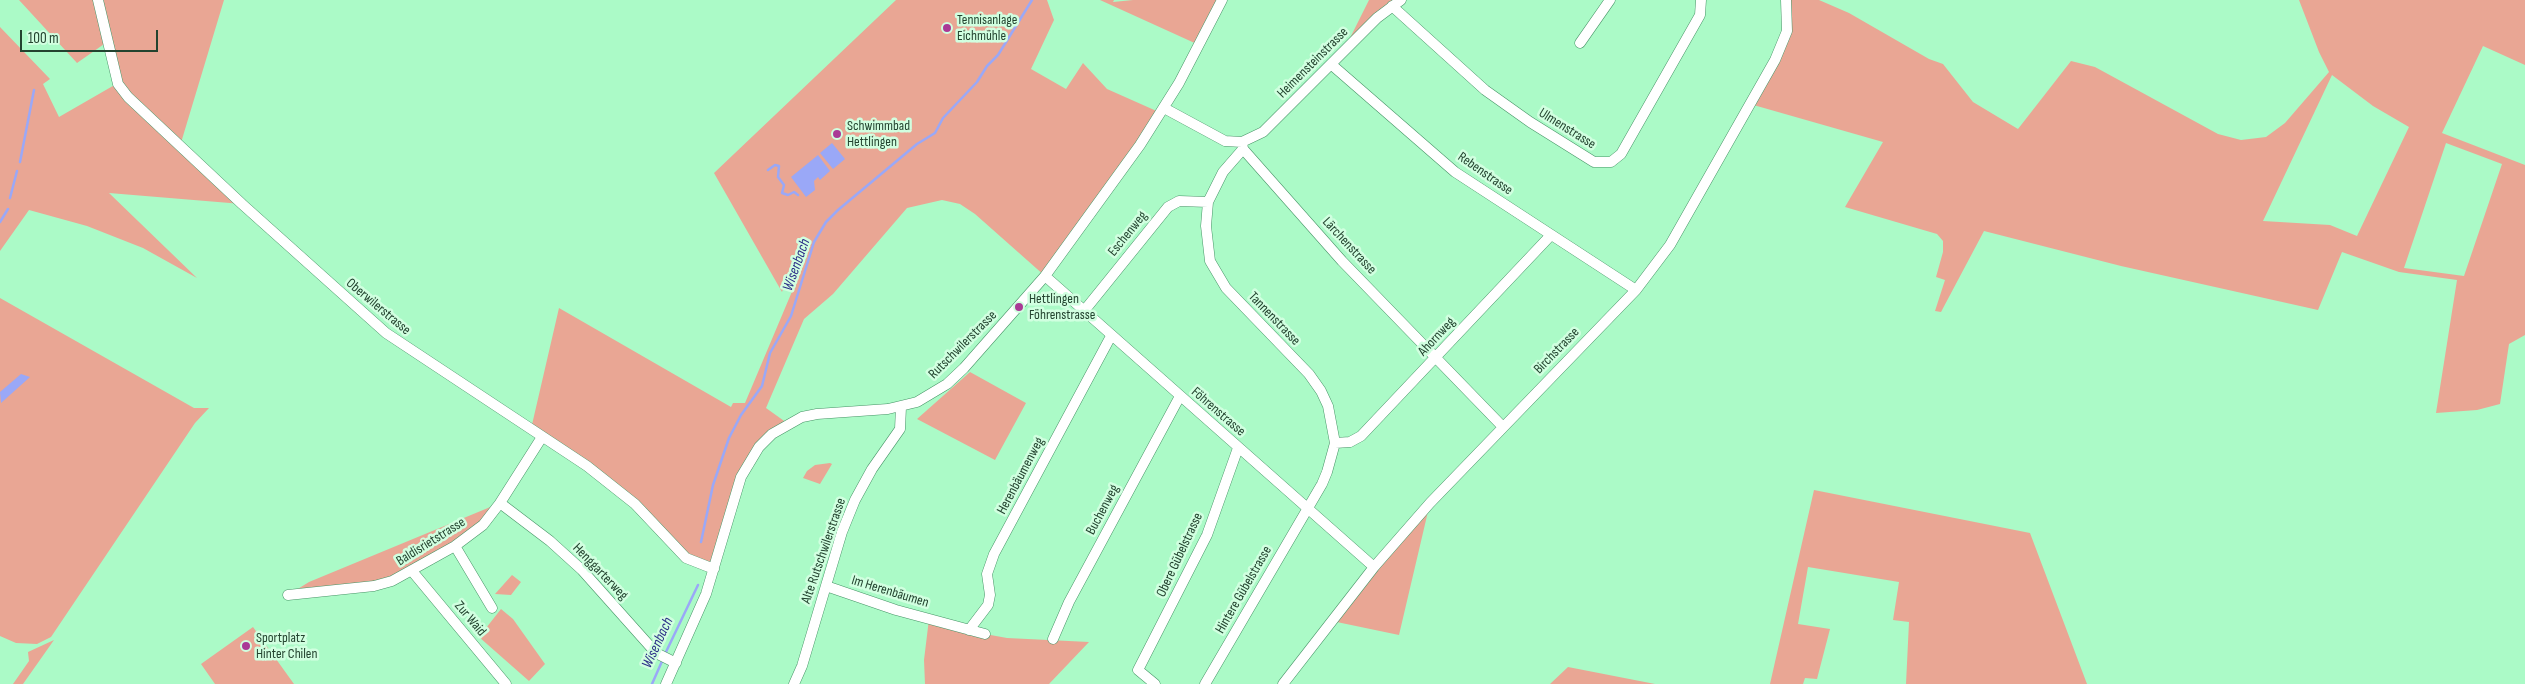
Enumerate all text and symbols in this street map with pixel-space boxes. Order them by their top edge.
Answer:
place label: Tennisanlage Eichmühle [957,12,1017,44]
scale bar [22,20,160,52]
marker: Tennisanlage Eichmühle [941,22,953,34]
street label: Heimensteinstrasse [1274,24,1352,102]
text: 100 m [28,29,59,48]
street label: Ulmenstrasse [1535,105,1599,153]
place label: Schwimmbad Hettlingen [847,118,910,150]
marker: Schwimmbad Hettlingen [831,128,843,140]
street label: Rebenstrasse [1454,149,1516,199]
street label: Eschenweg [1105,208,1151,260]
street label: Lärchenstrasse [1318,214,1380,278]
water label: Wisenbach [779,237,815,293]
street label: Oberwilerstrasse [342,275,414,339]
street label: Tannenstrasse [1244,289,1304,349]
place label: Hettlingen Föhrenstrasse [1029,291,1095,324]
marker: Hettlingen Föhrenstrasse [1013,301,1025,313]
street label: Rutschwilerstrasse [925,307,1001,383]
street label: Ahornweg [1415,314,1459,360]
street label: Birchstrasse [1531,324,1583,378]
street label: Föhrenstrasse [1187,384,1249,440]
street label: Herenbäumenweg [994,435,1048,517]
street label: Buchenweg [1083,482,1123,538]
street label: Alte Rutschwilerstrasse [798,496,850,606]
street label: Obere Gübelstrasse [1153,510,1207,600]
street label: Baldisrietstrasse [393,514,469,570]
street label: Henggarterweg [569,540,631,604]
street label: Hintere Gübelstrasse [1212,543,1276,637]
street label: Im Herenbäumen [849,572,931,612]
street label: Zur Waid [451,598,489,640]
water label: Wisenbach [638,615,678,671]
place label: Sportplatz Hinter Chilen [256,630,317,662]
marker: Sportplatz Hinter Chilen [240,640,252,652]

